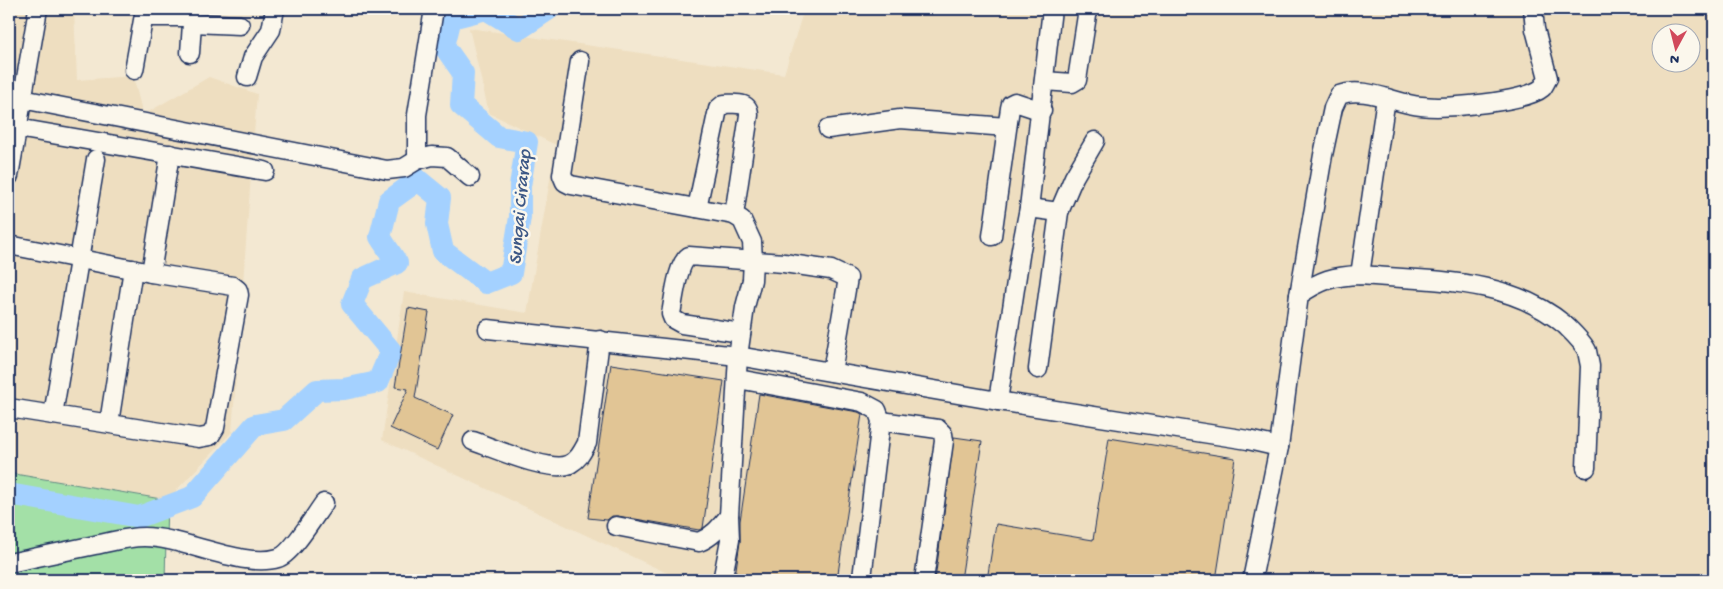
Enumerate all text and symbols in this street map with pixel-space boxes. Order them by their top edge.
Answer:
north arrow [1650,22,1700,72]
text: N [1669,49,1680,67]
water label: Sungai Cirarap [505,147,538,266]

